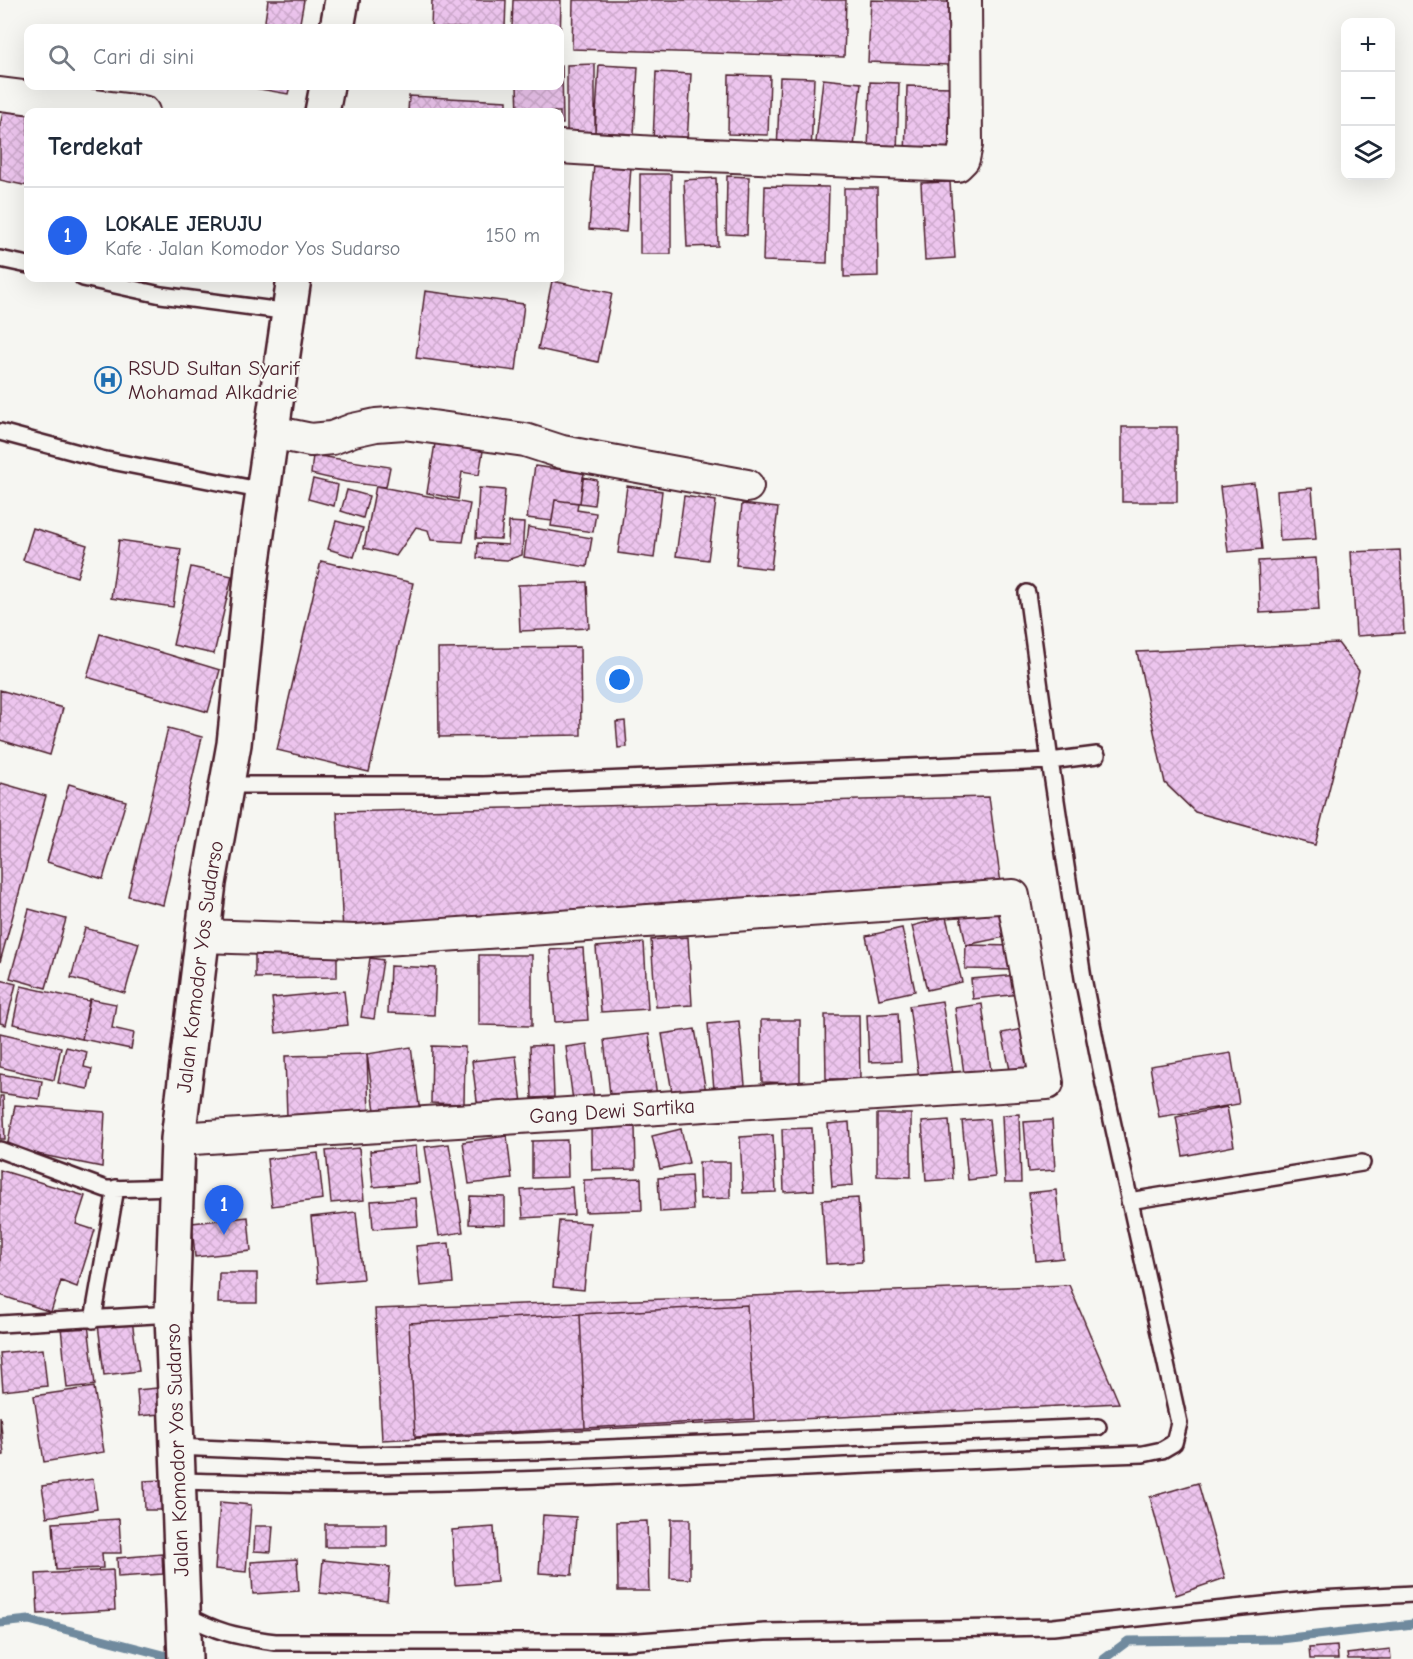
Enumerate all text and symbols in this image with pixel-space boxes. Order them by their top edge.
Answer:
map controls [1341,18,1395,180]
button: + [1341,18,1395,72]
search box [24,24,564,90]
icon: search [45,41,78,74]
text: Cari di sini [93,44,194,70]
button: − [1341,72,1395,126]
button: layers [1341,126,1395,180]
text: Terdekat [48,132,142,162]
text: LOKALE JERUJU [105,211,262,237]
text: 1 [64,224,71,247]
text: 150 m [486,224,540,247]
text: Kafe · Jalan Komodor Yos Sudarso [105,237,400,260]
place label: RSUD Sultan Syarif Mohamad Alkadrie [128,356,300,404]
hospital icon: RSUD Sultan Syarif Mohamad Alkadrie [93,365,123,395]
your location [605,665,634,694]
street label: Jalan Komodor Yos Sudarso [172,839,228,1094]
street label: Gang Dewi Sartika [529,1094,696,1128]
pin: 1 [204,1186,244,1235]
street label: Jalan Komodor Yos Sudarso [161,1323,193,1577]

